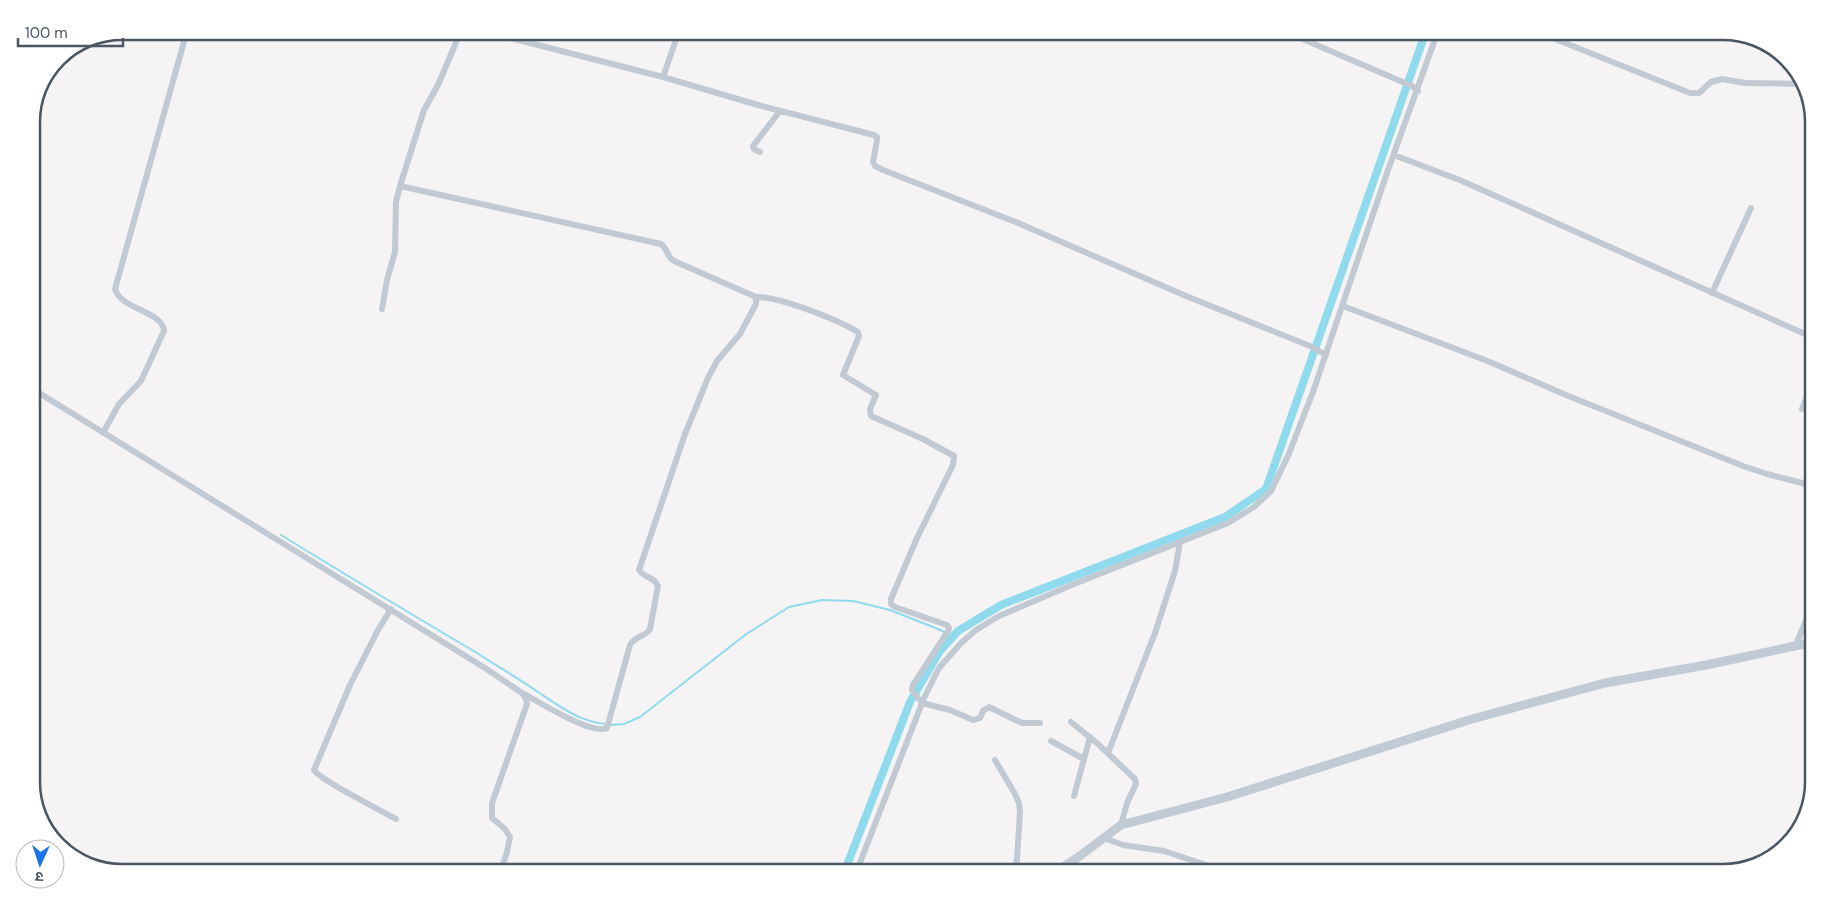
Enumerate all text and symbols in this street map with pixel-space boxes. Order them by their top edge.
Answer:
scale bar [18,15,122,47]
text: 100 m [25,23,68,43]
north arrow [15,839,65,889]
text: उ [34,868,44,886]

